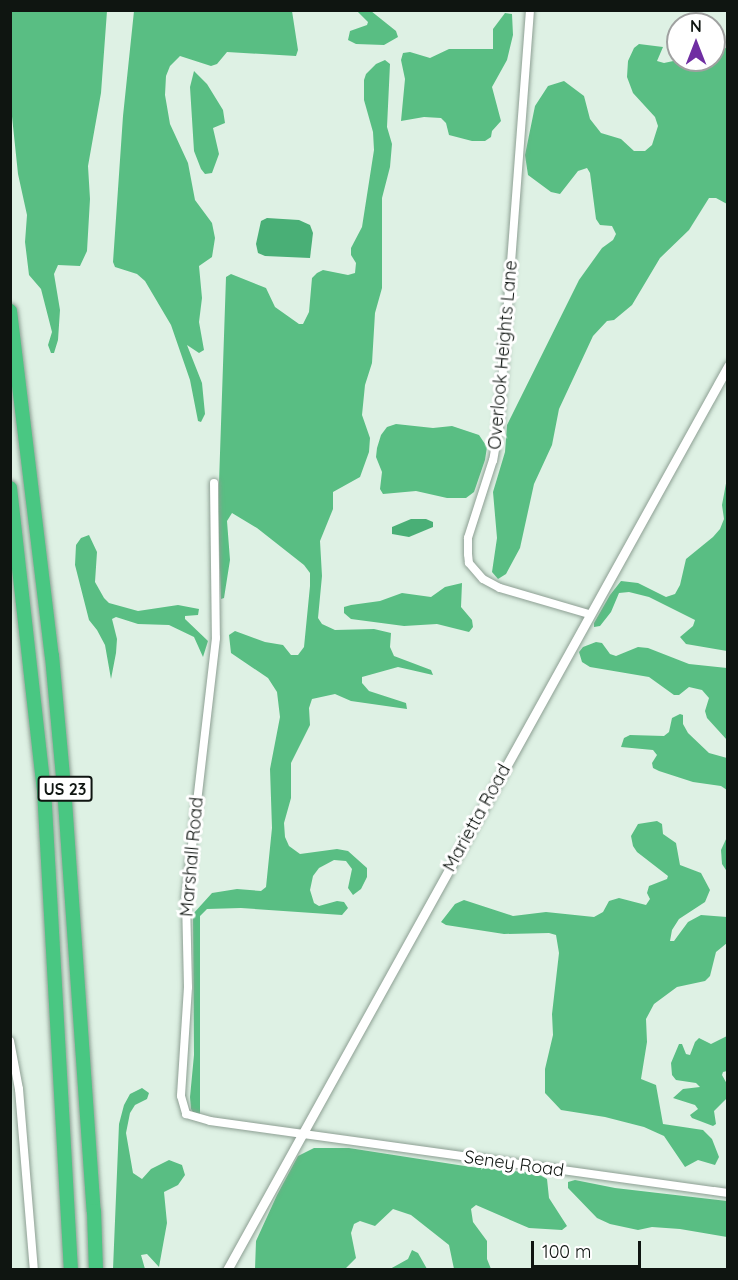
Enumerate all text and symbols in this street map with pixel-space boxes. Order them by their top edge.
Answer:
north arrow [666,12,726,72]
text: N [690,16,702,36]
street label: Overlook Heights Lane [484,259,522,451]
street label: Marietta Road [439,761,515,875]
road number: US 23 [36,776,94,802]
street label: Marshall Road [176,796,208,918]
street label: Seney Road [463,1146,565,1182]
scale bar [534,1229,644,1267]
text: 100 m [542,1240,591,1263]

